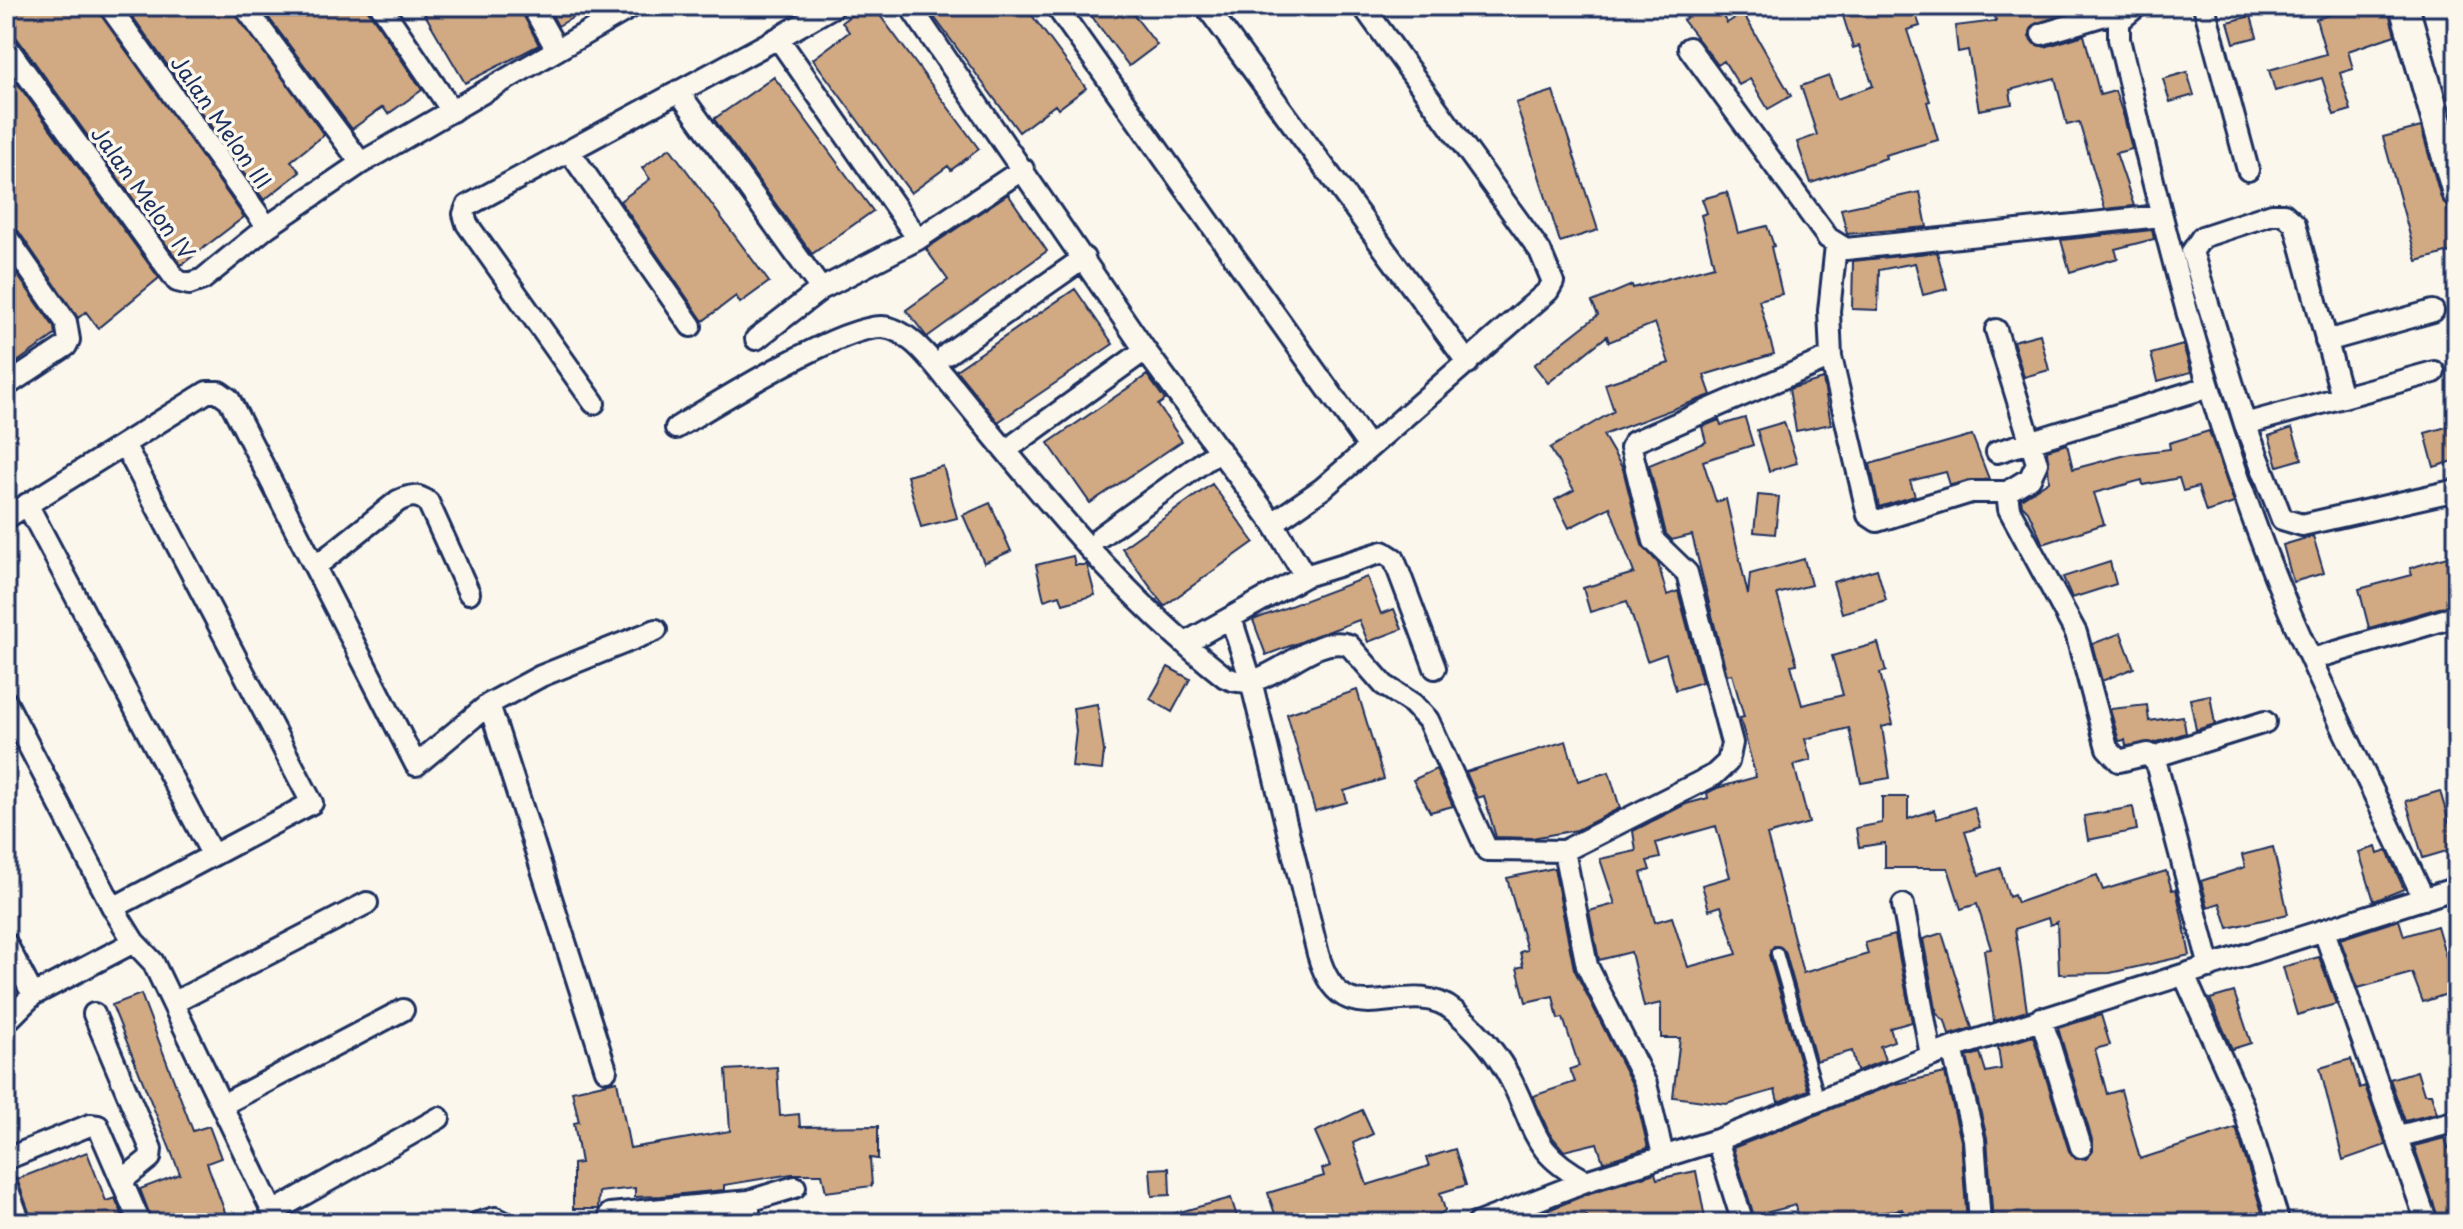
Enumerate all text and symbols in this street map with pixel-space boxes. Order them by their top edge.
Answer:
street label: Jalan Melon III [164,48,281,195]
street label: Jalan Melon IV [84,118,204,266]

